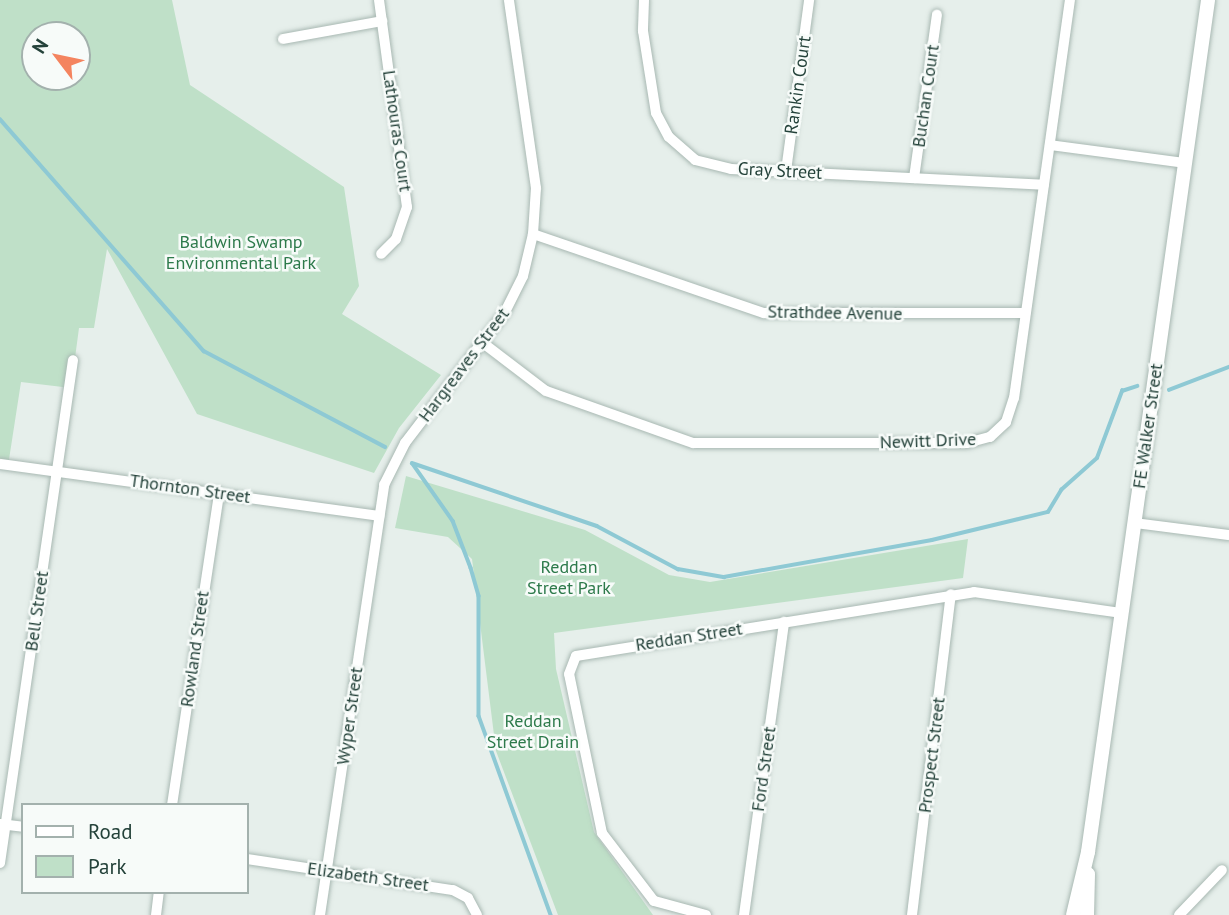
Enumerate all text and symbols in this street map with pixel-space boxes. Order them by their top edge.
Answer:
north arrow [21,21,91,91]
text: N [26,34,53,58]
street label: Rankin Court [780,34,816,136]
street label: Buchan Court [908,43,944,149]
street label: Lathouras Court [378,69,416,193]
street label: Gray Street [737,158,823,184]
park label: Baldwin Swamp Environmental Park [166,232,316,274]
street label: Strathdee Avenue [767,301,903,325]
street label: Hargreaves Street [414,304,514,426]
street label: FE Walker Street [1128,362,1168,490]
street label: Newitt Drive [879,429,977,453]
street label: Thornton Street [128,470,252,508]
park label: Reddan Street Park [527,557,611,600]
street label: Bell Street [21,569,53,653]
street label: Rowland Street [176,590,214,708]
street label: Reddan Street [634,618,744,656]
street label: Wyper Street [332,666,368,766]
street label: Prospect Street [914,696,950,814]
park label: Reddan Street Drain [487,711,579,754]
street label: Ford Street [747,725,781,813]
legend [21,803,248,894]
text: Road [88,818,132,845]
text: Park [88,853,127,880]
street label: Elizabeth Street [306,858,430,896]

